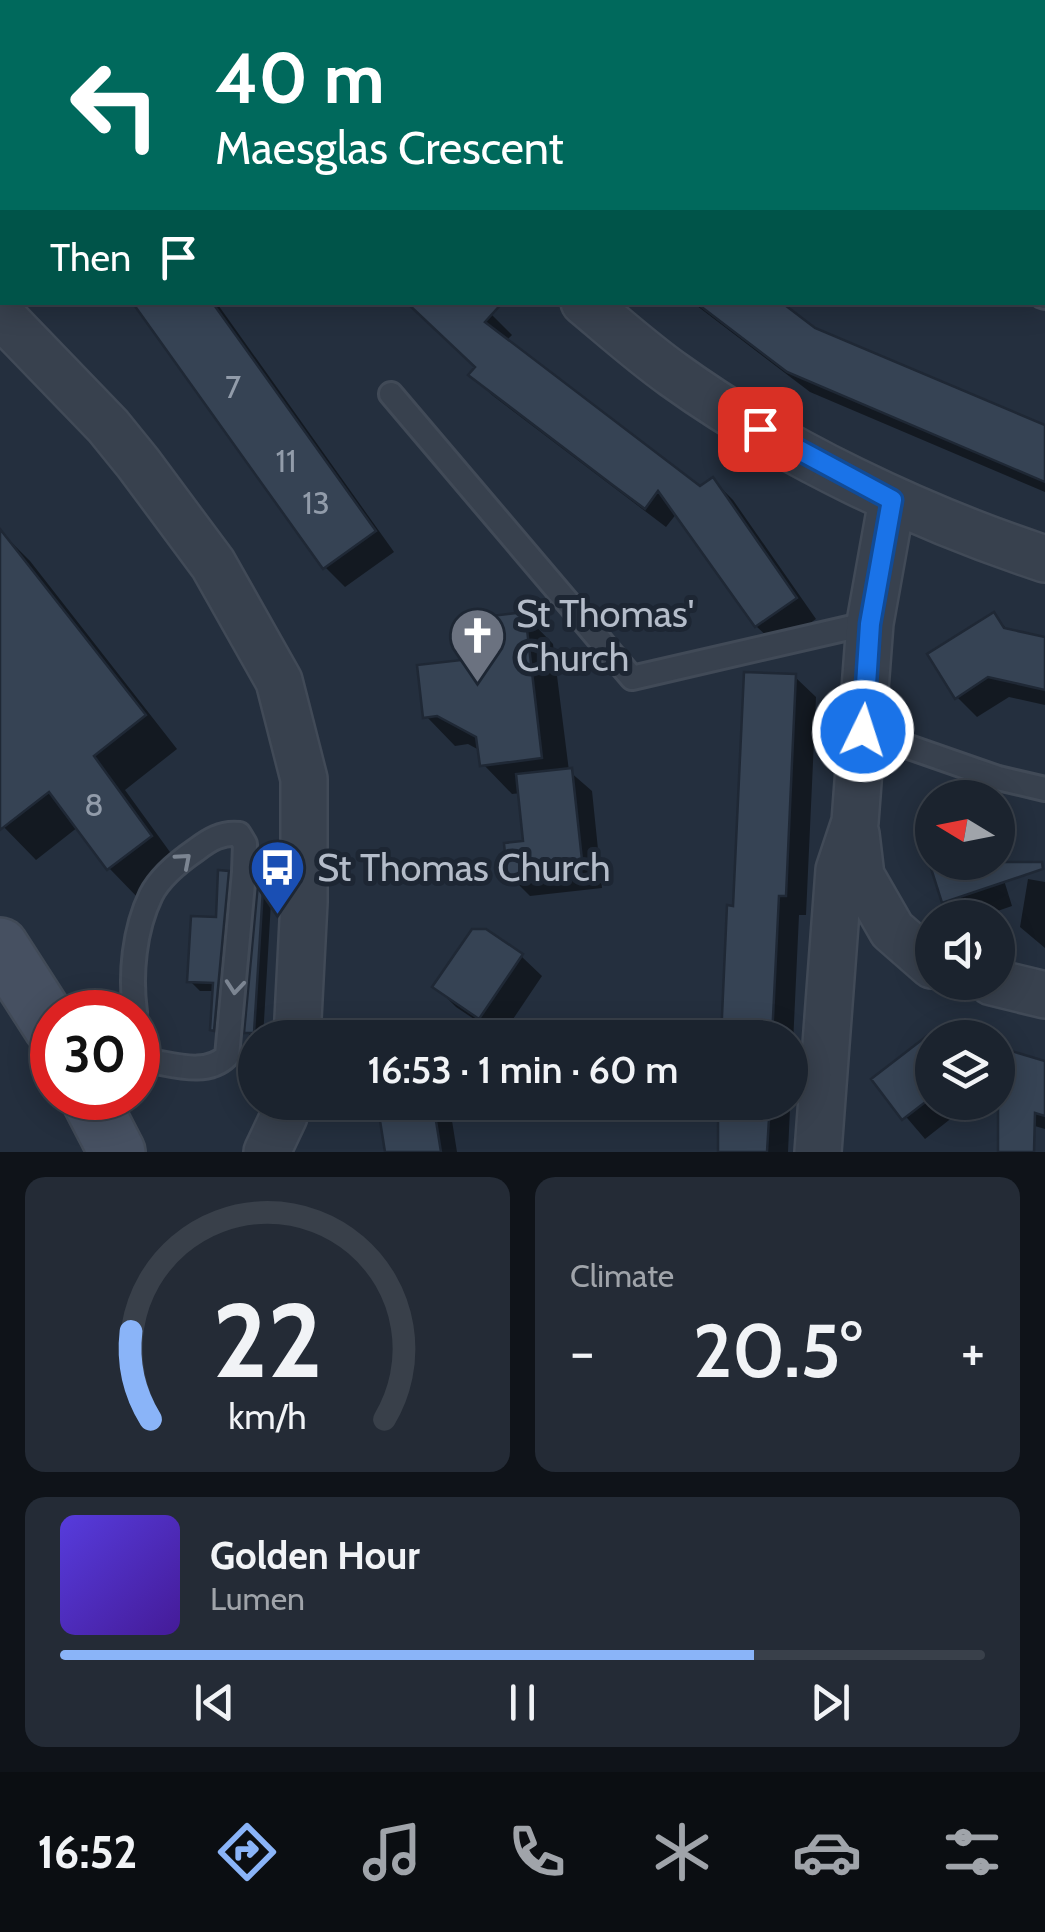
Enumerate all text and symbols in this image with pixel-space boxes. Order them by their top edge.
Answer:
text: 40 m [215,35,384,121]
icon: left [50,40,180,170]
text: Maesglas Crescent [215,121,564,175]
icon: arrive [151,230,206,285]
text: Then [50,234,131,281]
house number: 7 [225,367,241,406]
pin [718,387,803,472]
icon: arrive [733,402,788,457]
house number: 11 [276,441,296,480]
house number: 13 [302,483,330,522]
place label: St Thomas' Church [516,590,694,681]
church icon: St Thomas' Church [447,606,507,685]
position arrow [811,679,915,783]
north arrow [915,780,1015,880]
map controls [915,780,1015,1120]
house number: 8 [84,785,104,824]
bus stop icon: St Thomas Church [248,838,308,917]
place label: St Thomas Church [317,844,611,891]
one-way arrow [172,853,191,871]
button: sound [915,900,1015,1000]
one-way arrow [224,979,246,995]
speed limit sign: 30 [30,990,160,1120]
button: layers [915,1020,1015,1120]
text: 16:53 · 1 min · 60 m [368,1046,678,1093]
text: Climate [570,1256,674,1295]
text: 22 [212,1277,323,1403]
text: 20.5° [693,1305,862,1396]
text: − [570,1318,594,1385]
text: + [961,1318,985,1385]
text: km/h [228,1395,307,1438]
text: Golden Hour [210,1532,420,1579]
text: Lumen [210,1579,305,1618]
icon: previous [187,1675,242,1730]
icon: pause [495,1675,550,1730]
icon: next [803,1675,858,1730]
icon: directions [212,1817,282,1887]
icon: music [357,1817,427,1887]
icon: phone [502,1817,572,1887]
icon: climate [647,1817,717,1887]
icon: car [792,1817,862,1887]
icon: filters [937,1817,1007,1887]
text: 16:52 [38,1825,137,1879]

